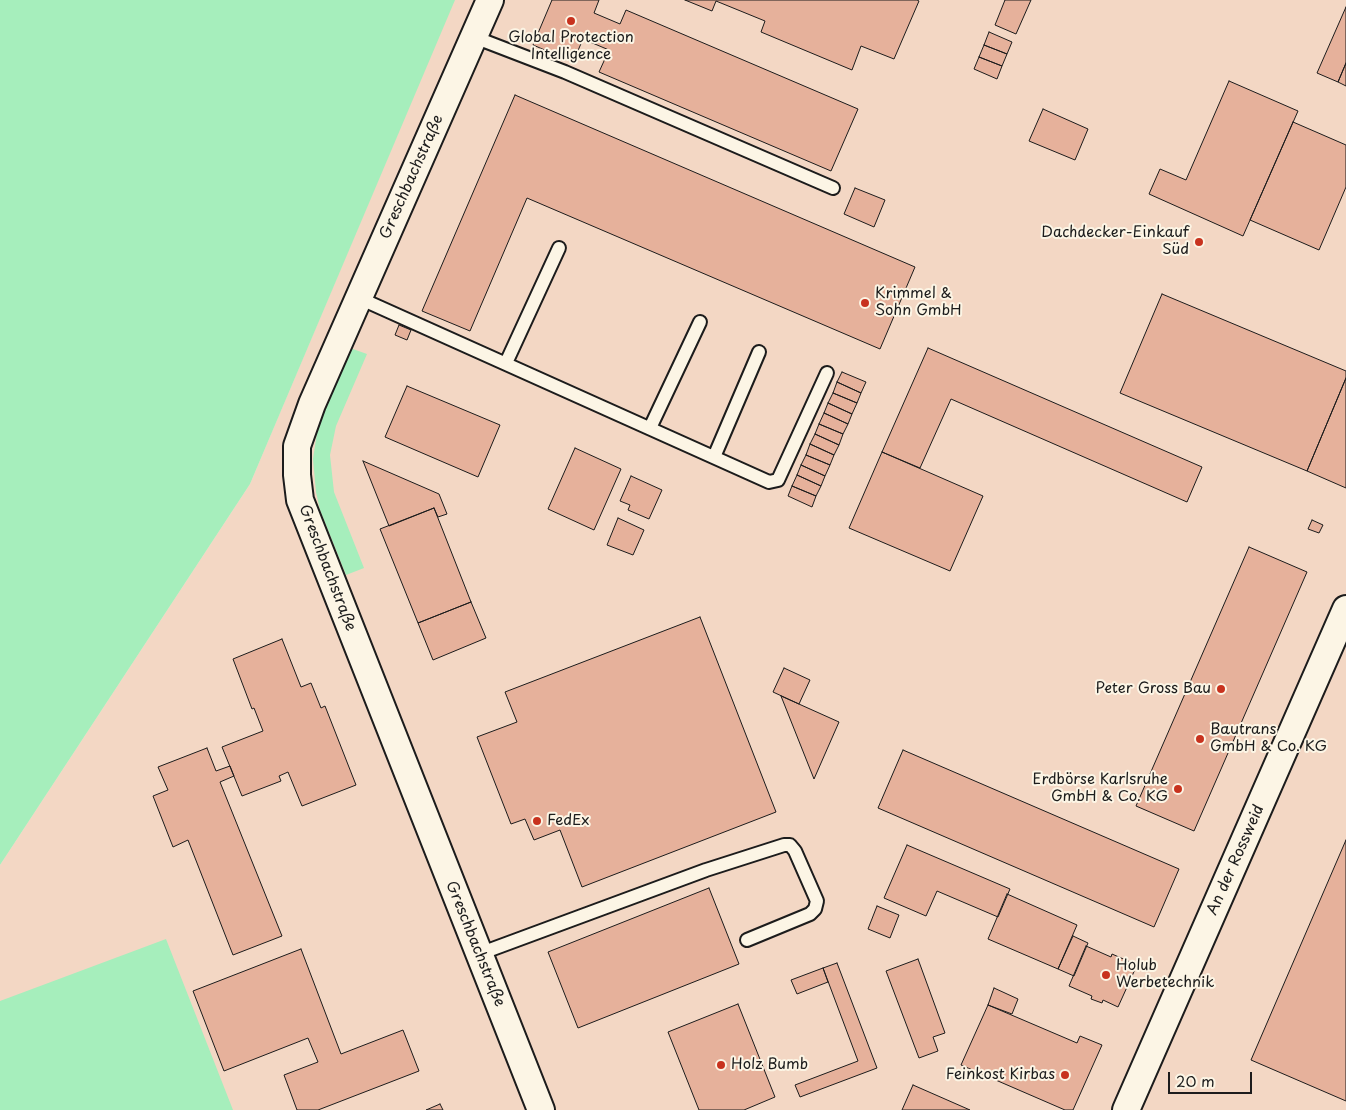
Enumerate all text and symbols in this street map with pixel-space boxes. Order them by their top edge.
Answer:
marker: Global Protection Intelligence [565,15,577,27]
place label: Global Protection Intelligence [508,29,634,64]
street label: Greschbachstraße [377,112,447,242]
place label: Dachdecker-Einkauf Süd [1041,224,1189,259]
marker: Dachdecker-Einkauf Süd [1193,236,1205,248]
place label: Krimmel & Sohn GmbH [875,285,962,320]
marker: Krimmel & Sohn GmbH [859,297,871,309]
street label: Greschbachstraße [295,502,359,634]
place label: Peter Gross Bau [1095,680,1211,698]
marker: Peter Gross Bau [1215,683,1227,695]
place label: Bautrans GmbH & Co. KG [1210,721,1327,756]
marker: Bautrans GmbH & Co. KG [1194,733,1206,745]
place label: Erdbörse Karlsruhe GmbH & Co. KG [1033,771,1168,806]
marker: Erdbörse Karlsruhe GmbH & Co. KG [1172,783,1184,795]
street label: An der Rossweid [1204,802,1268,918]
place label: FedEx [547,812,589,830]
marker: FedEx [531,815,543,827]
street label: Greschbachstraße [442,878,508,1010]
place label: Holub Werbetechnik [1116,957,1214,992]
marker: Holub Werbetechnik [1100,969,1112,981]
place label: Holz Bumb [731,1056,808,1074]
marker: Holz Bumb [715,1059,727,1071]
scale bar [1171,1062,1255,1094]
place label: Feinkost Kirbas [946,1066,1055,1084]
marker: Feinkost Kirbas [1059,1069,1071,1081]
text: 20 m [1176,1069,1215,1092]

